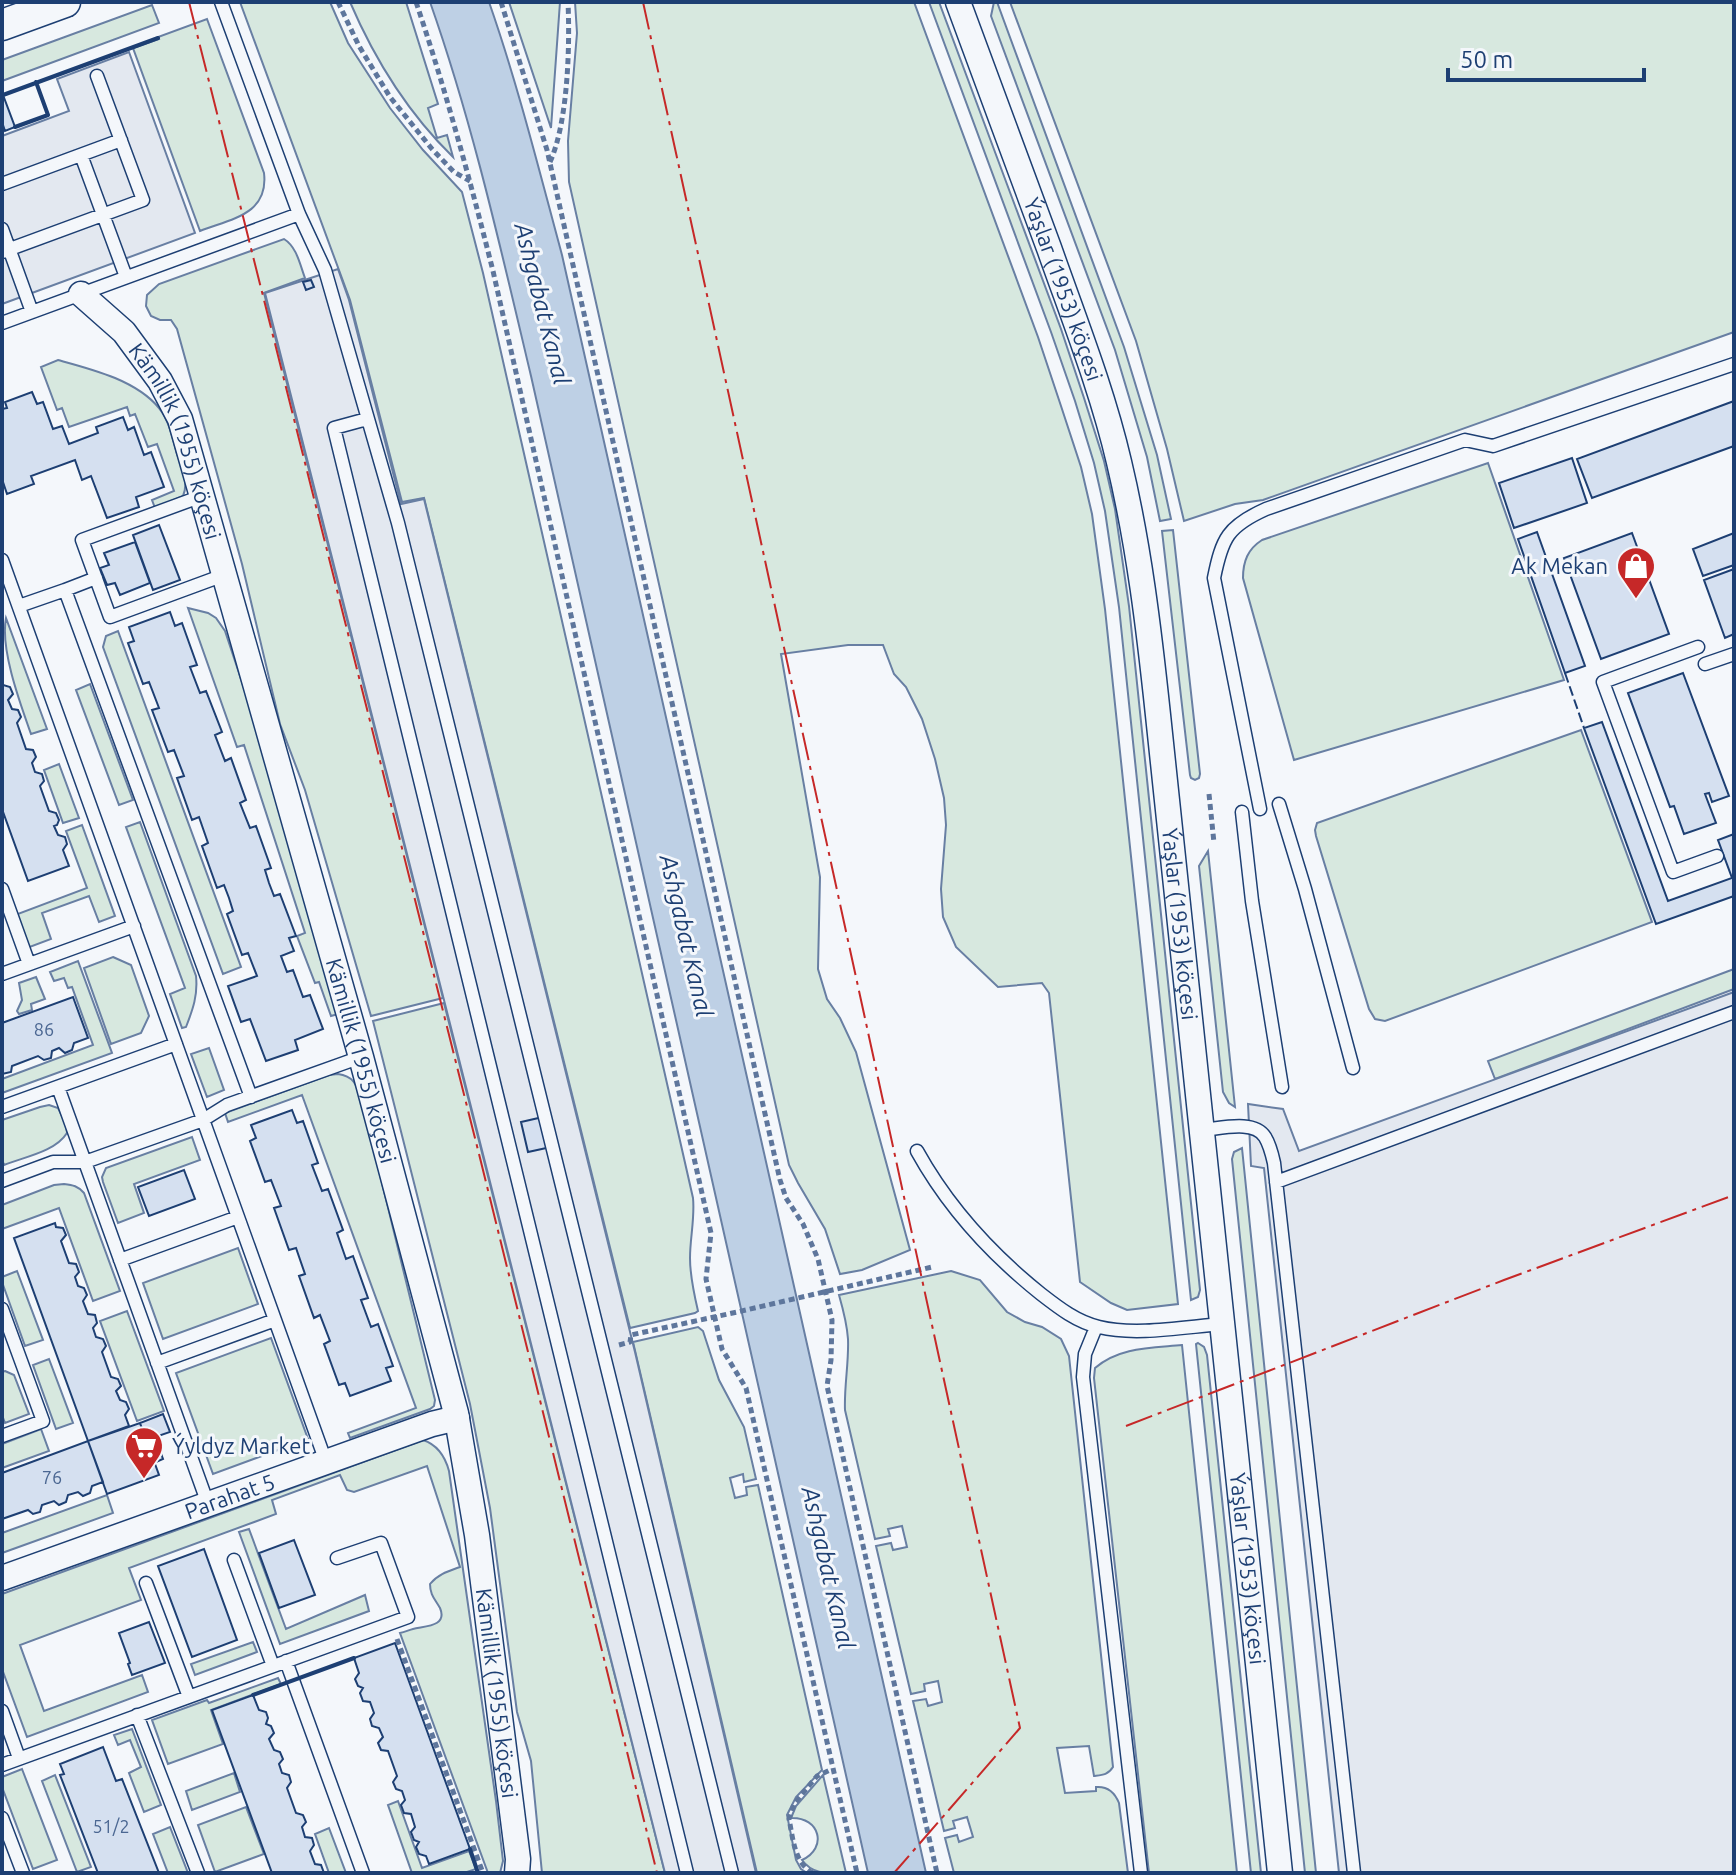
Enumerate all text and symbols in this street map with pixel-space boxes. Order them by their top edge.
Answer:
scale bar [1448,32,1644,82]
text: 50 m [1460,46,1513,73]
street label: Ýaşlar (1953) köçesi [1020,194,1108,384]
water label: Ashgabat Kanal [509,219,576,388]
street label: Kämillik (1955) köçesi [124,338,227,542]
shop icon: Ak Mekan [1615,545,1657,600]
place label: Ak Mekan [1511,553,1608,578]
street label: Ýaşlar (1953) köçesi [1158,827,1203,1021]
water label: Ashgabat Kanal [654,851,718,1020]
street label: Kämillik (1955) köçesi [322,955,402,1166]
house number: 86 [34,1019,54,1039]
supermarket icon: Ýyldyz Market [123,1425,165,1480]
place label: Ýyldyz Market [172,1432,310,1458]
house number: 76 [42,1467,62,1487]
street label: Parahat 5 [181,1468,278,1524]
street label: Ýaşlar (1953) köçesi [1226,1471,1271,1666]
water label: Ashgabat Kanal [796,1483,860,1652]
street label: Kämillik (1955) köçesi [472,1587,523,1800]
house number: 51/2 [92,1816,130,1836]

